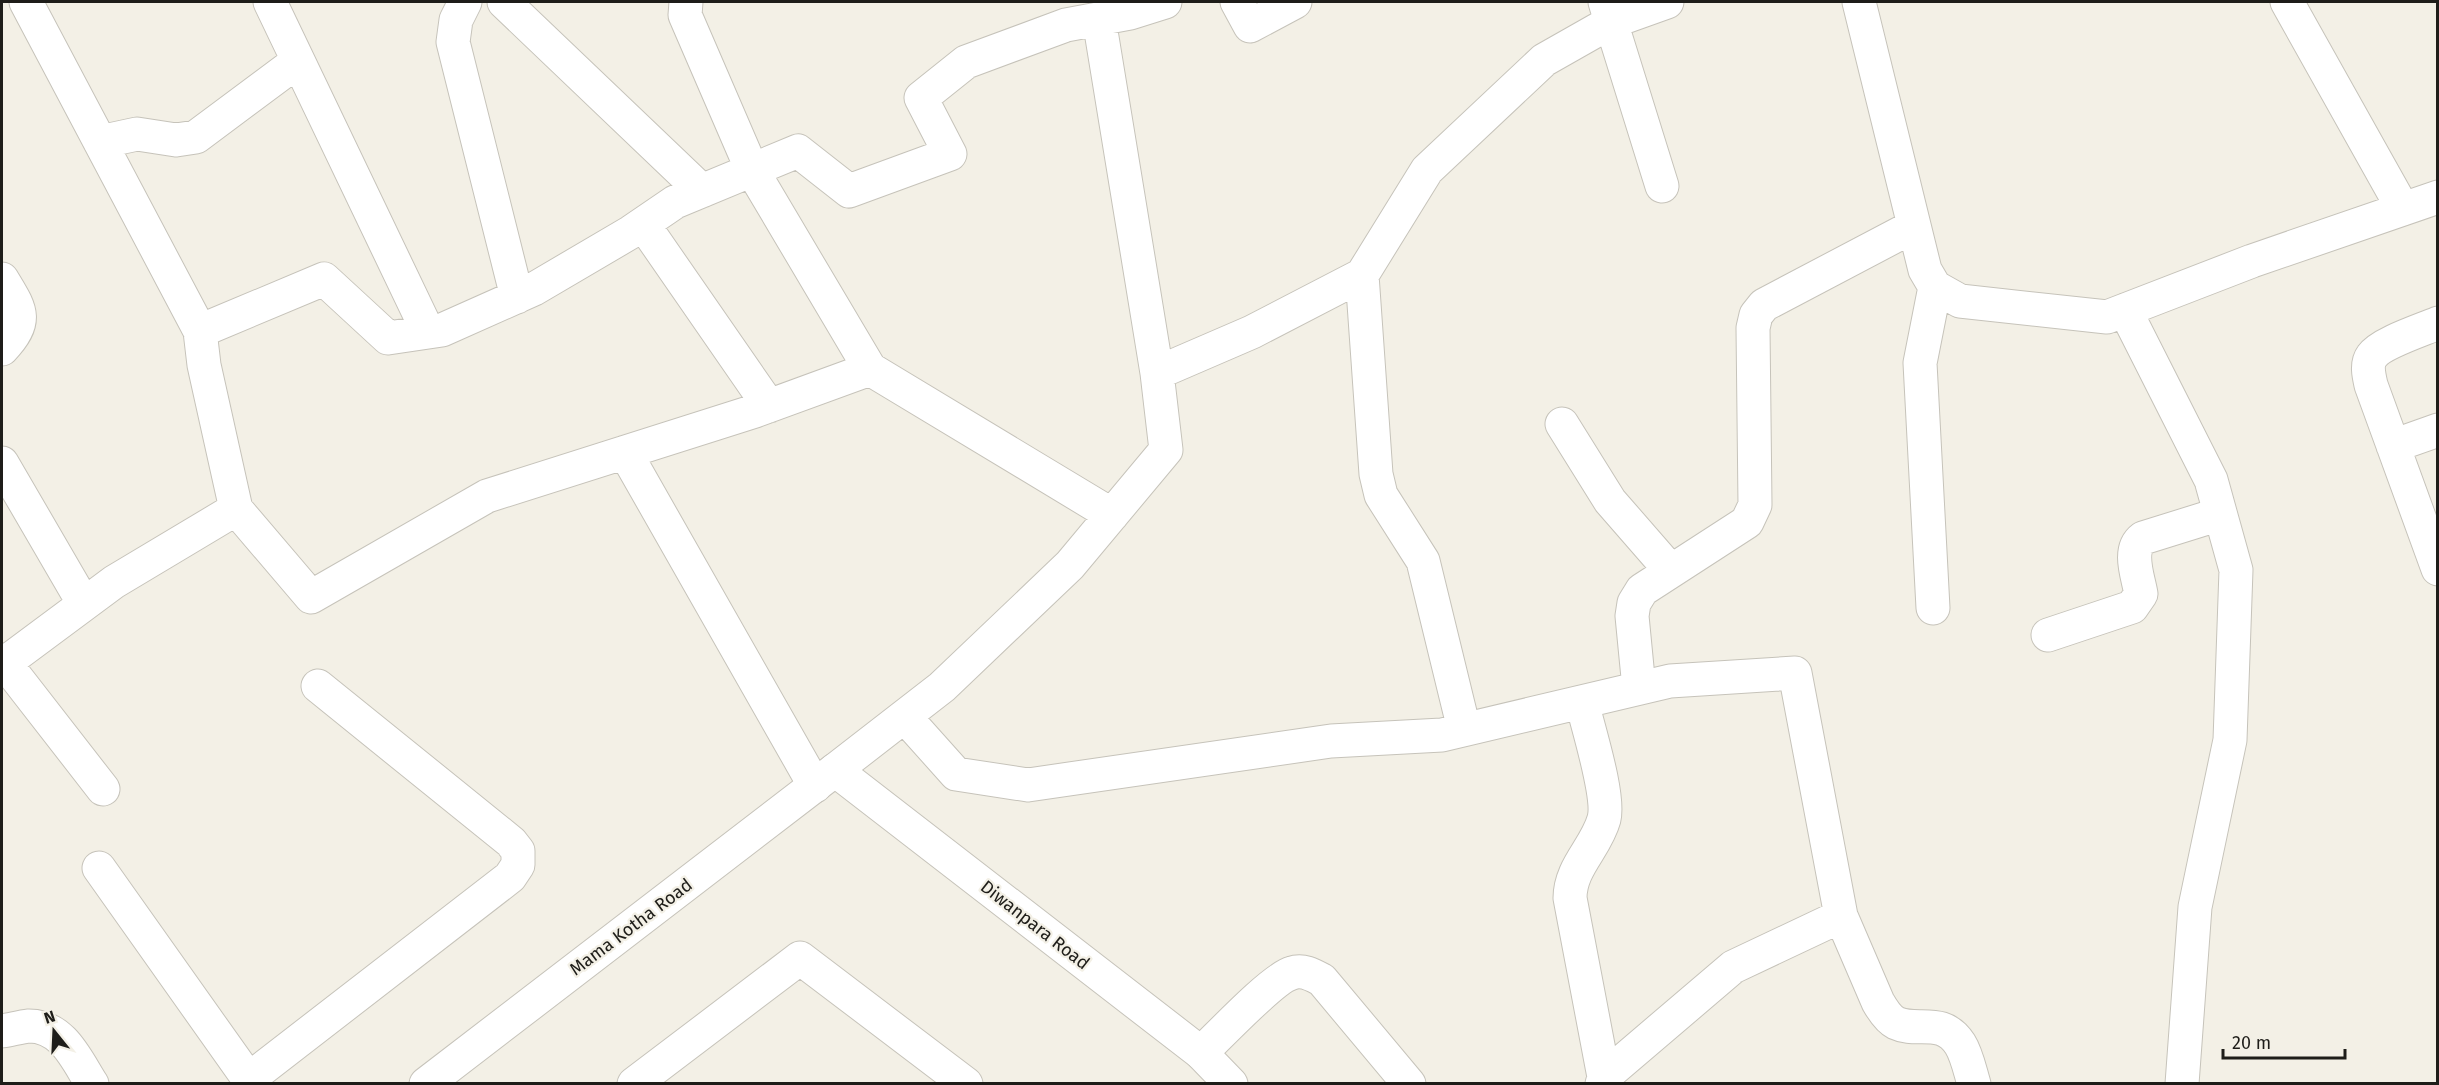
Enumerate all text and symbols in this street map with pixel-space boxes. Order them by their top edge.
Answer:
street label: Mama Kotha Road [565,874,697,980]
street label: Diwanpara Road [976,876,1094,974]
north arrow [24,1001,84,1061]
text: N [42,1007,57,1028]
scale bar [2223,1022,2344,1060]
text: 20 m [2232,1032,2271,1054]

